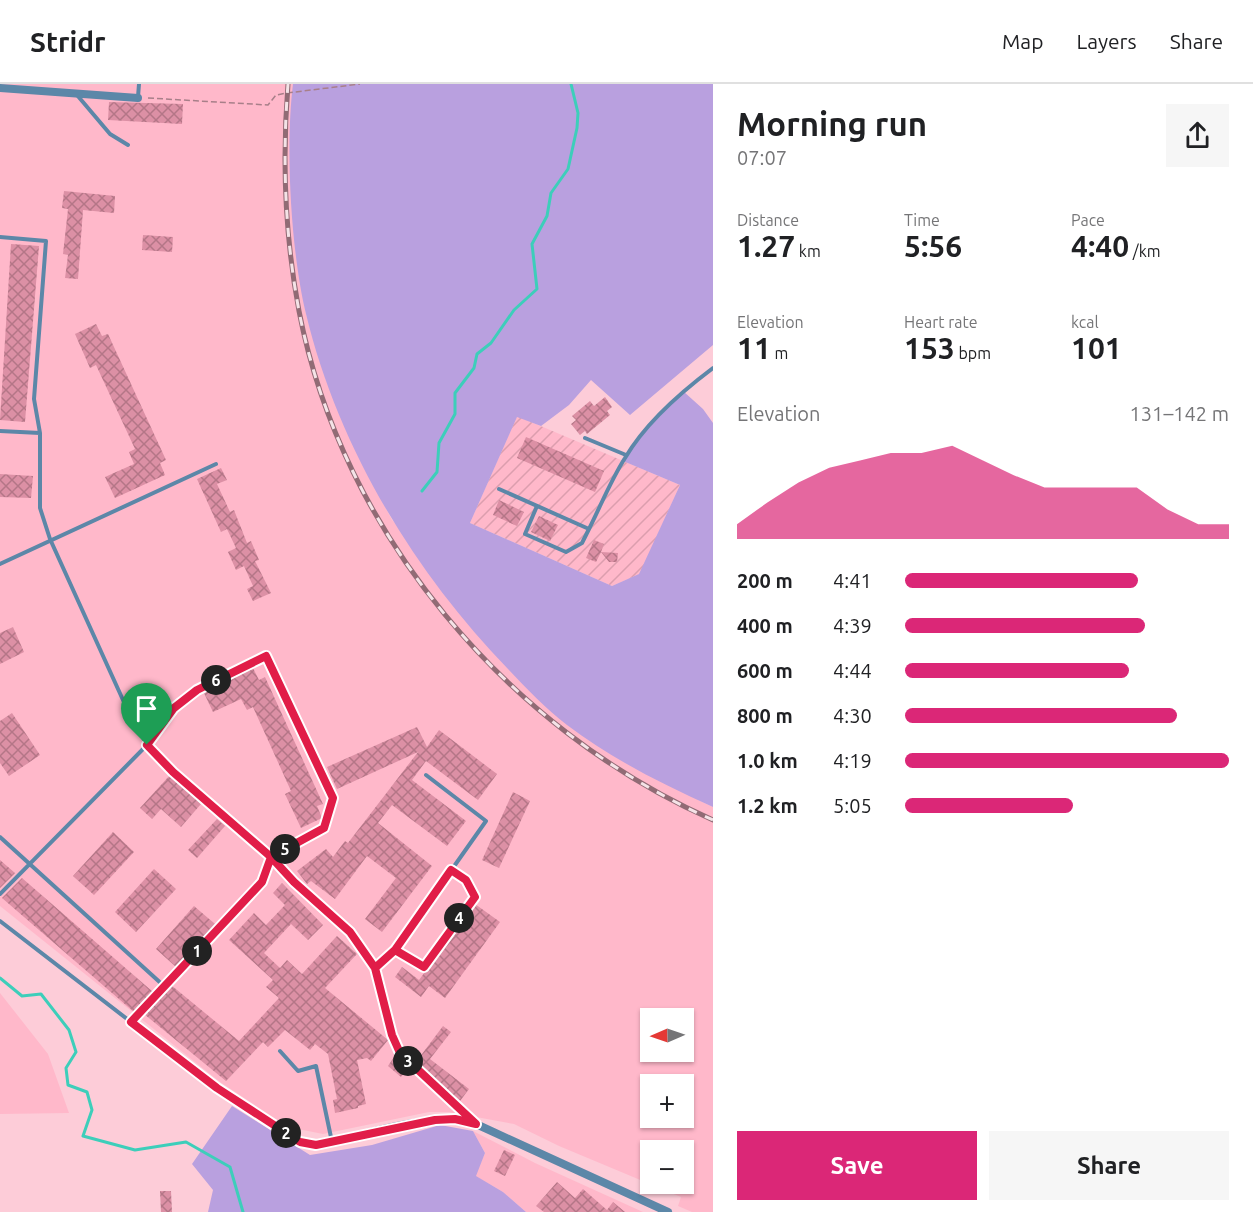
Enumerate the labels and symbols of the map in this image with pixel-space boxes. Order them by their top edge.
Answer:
pin: 6 [201,665,231,695]
pin [121,683,172,745]
pin: 5 [270,834,300,864]
pin: 4 [444,903,474,933]
pin: 1 [182,936,212,966]
north arrow [640,1008,694,1062]
pin: 3 [393,1046,423,1076]
pin: 2 [271,1118,301,1148]

